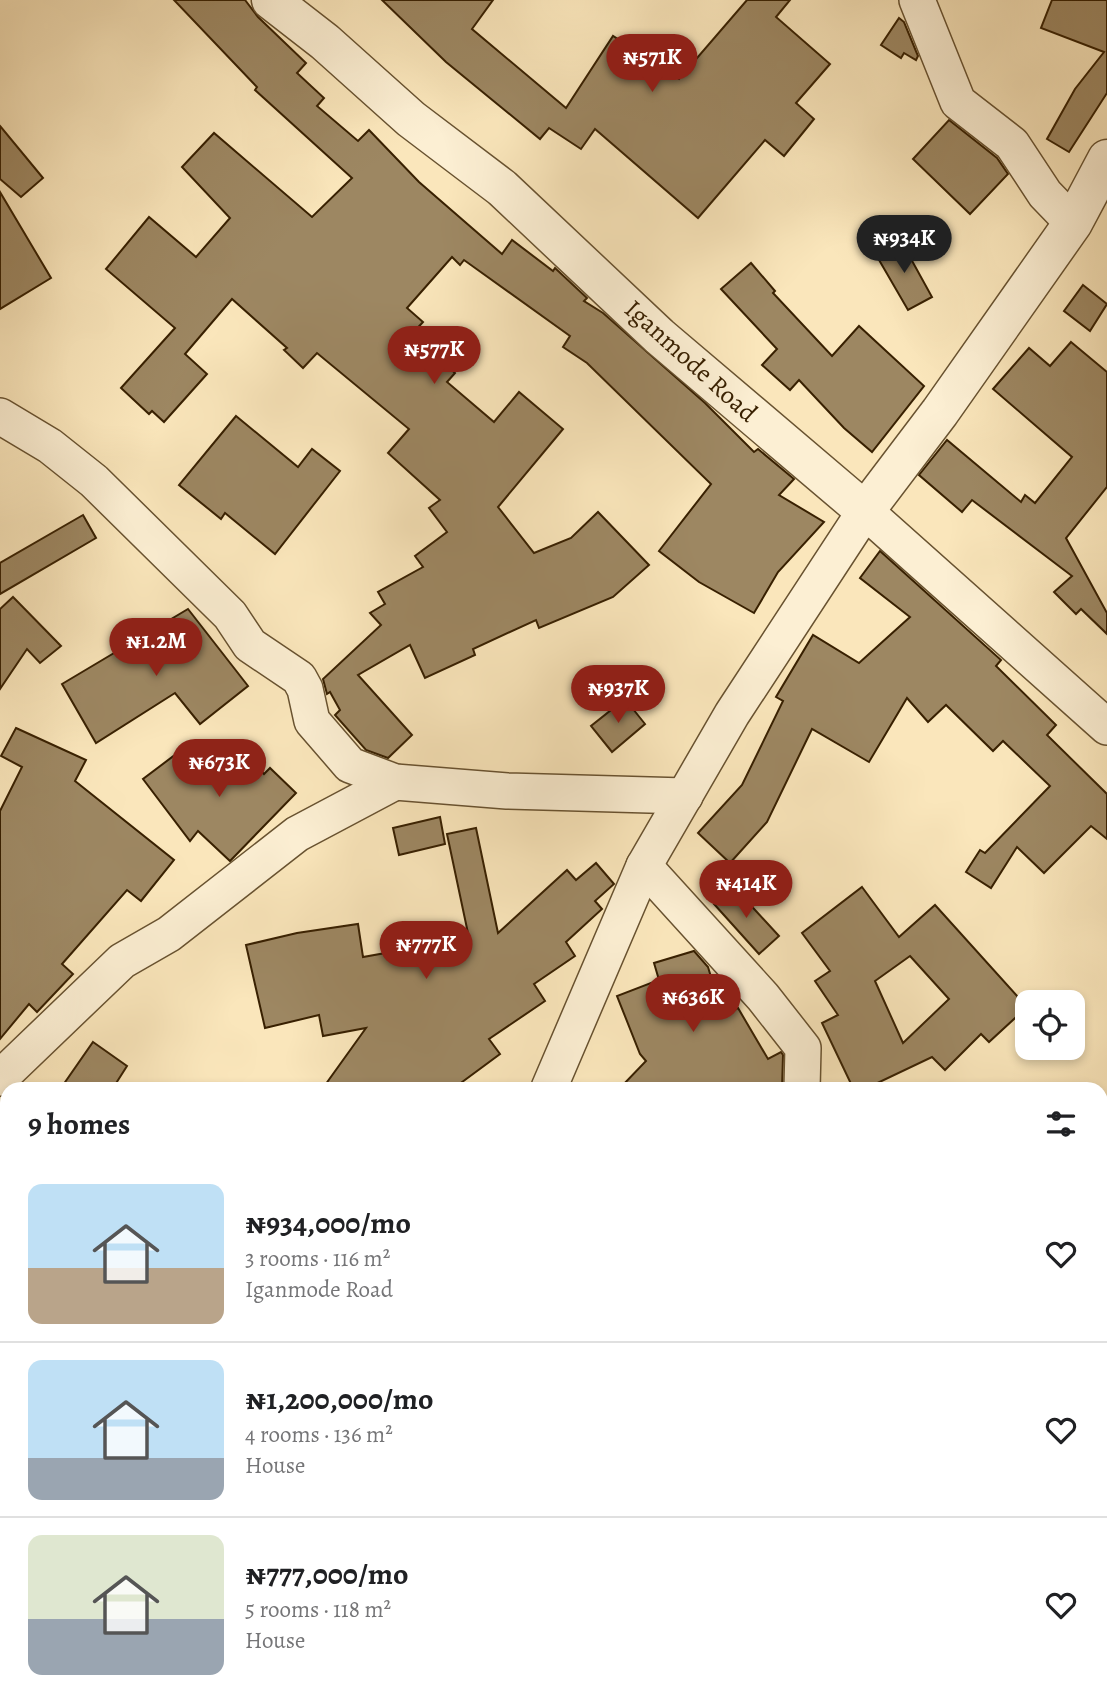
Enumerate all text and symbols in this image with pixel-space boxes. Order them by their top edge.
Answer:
pin: ₦571K [603,34,701,94]
text: ₦571K [622,41,682,72]
pin: ₦934K [855,216,953,275]
text: ₦934K [873,222,935,253]
street label: Iganmode Road [617,292,765,430]
pin: ₦577K [385,326,483,386]
text: ₦577K [404,333,464,364]
pin: ₦1.2M [107,618,205,678]
text: ₦1.2M [125,625,187,656]
pin: ₦937K [569,666,667,725]
text: ₦937K [587,672,649,703]
pin: ₦673K [170,740,268,799]
text: ₦673K [188,746,250,777]
pin: ₦414K [697,860,795,920]
text: ₦414K [715,867,777,898]
pin: ₦777K [377,922,475,981]
text: ₦777K [396,928,456,959]
pin: ₦636K [644,974,742,1034]
text: ₦636K [662,981,724,1012]
map controls [1015,990,1085,1060]
button: locate [1015,990,1085,1060]
text: 9 homes [28,1104,130,1144]
icon: filters [1042,1105,1080,1143]
text: ₦934,000/mo [245,1203,411,1243]
icon: home [84,1212,168,1296]
icon: heart [1042,1235,1080,1273]
text: 3 rooms · 116 m² [245,1243,390,1274]
text: Iganmode Road [245,1274,393,1305]
text: ₦1,200,000/mo [245,1379,434,1419]
icon: home [84,1388,168,1472]
icon: heart [1042,1411,1080,1449]
text: 4 rooms · 136 m² [245,1419,393,1450]
text: House [245,1450,305,1481]
text: ₦777,000/mo [245,1554,408,1594]
icon: home [84,1563,168,1647]
icon: heart [1042,1586,1080,1624]
text: 5 rooms · 118 m² [245,1594,391,1625]
text: House [245,1625,305,1656]

